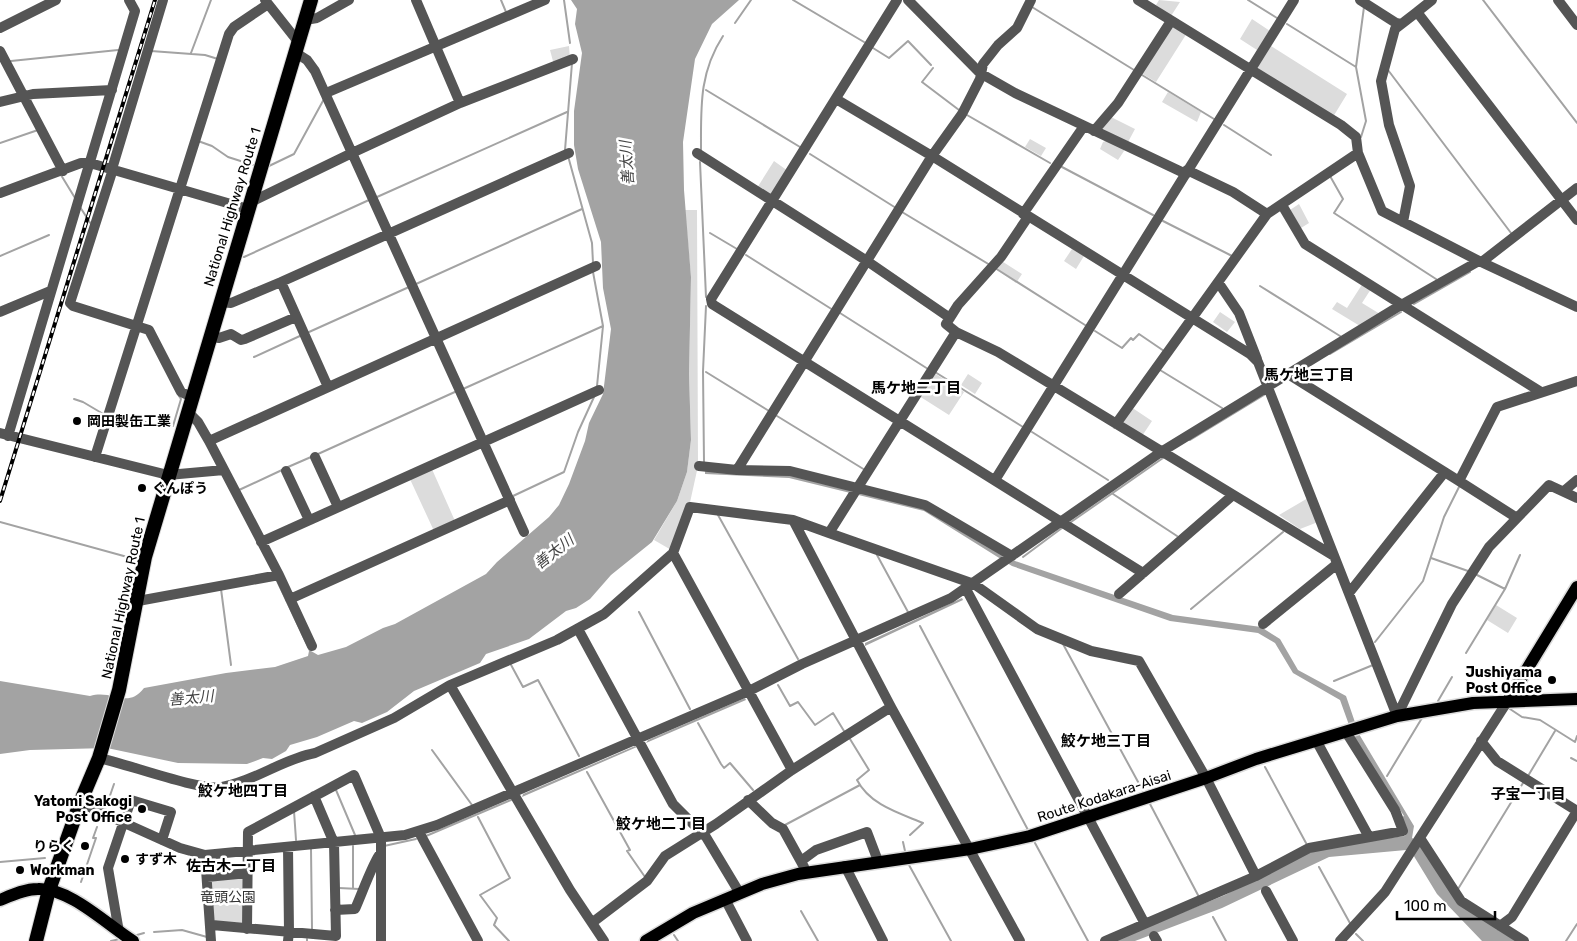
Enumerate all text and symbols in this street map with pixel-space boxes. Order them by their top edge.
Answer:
street label: National Highway Route 1 [200,126,265,289]
water label: 善太川 [616,138,638,186]
district label: 馬ケ地三丁目 [1264,366,1354,384]
district label: 馬ケ地二丁目 [871,379,961,397]
place label: 岡田製缶工業 [87,413,171,430]
marker: 岡田製缶工業 [71,415,83,427]
place label: ぐんぽう [152,480,208,497]
marker: ぐんぽう [136,482,148,494]
street label: National Highway Route 1 [98,516,149,681]
water label: 善太川 [531,530,579,573]
place label: Jushiyama Post Office [1465,664,1542,697]
marker: Jushiyama Post Office [1546,674,1558,686]
water label: 善太川 [168,687,216,709]
district label: 鮫ケ地三丁目 [1061,732,1151,750]
street label: Route Kodakara-Aisai [1035,767,1173,826]
district label: 鮫ケ地四丁目 [198,782,288,800]
district label: 子宝一丁目 [1490,785,1566,803]
place label: Yatomi Sakogi Post Office [34,793,132,826]
marker: Yatomi Sakogi Post Office [136,803,148,815]
district label: 鮫ケ地二丁目 [616,815,706,833]
place label: りらく [33,838,75,855]
marker: りらく [79,840,91,852]
place label: すず木 [135,851,177,868]
marker: すず木 [119,853,131,865]
district label: 佐古木一丁目 [186,857,276,875]
place label: Workman [30,862,95,879]
marker: Workman [14,864,26,876]
scale bar [1397,888,1494,920]
park label: 竜頭公園 [200,889,256,906]
text: 100 m [1404,897,1446,915]

